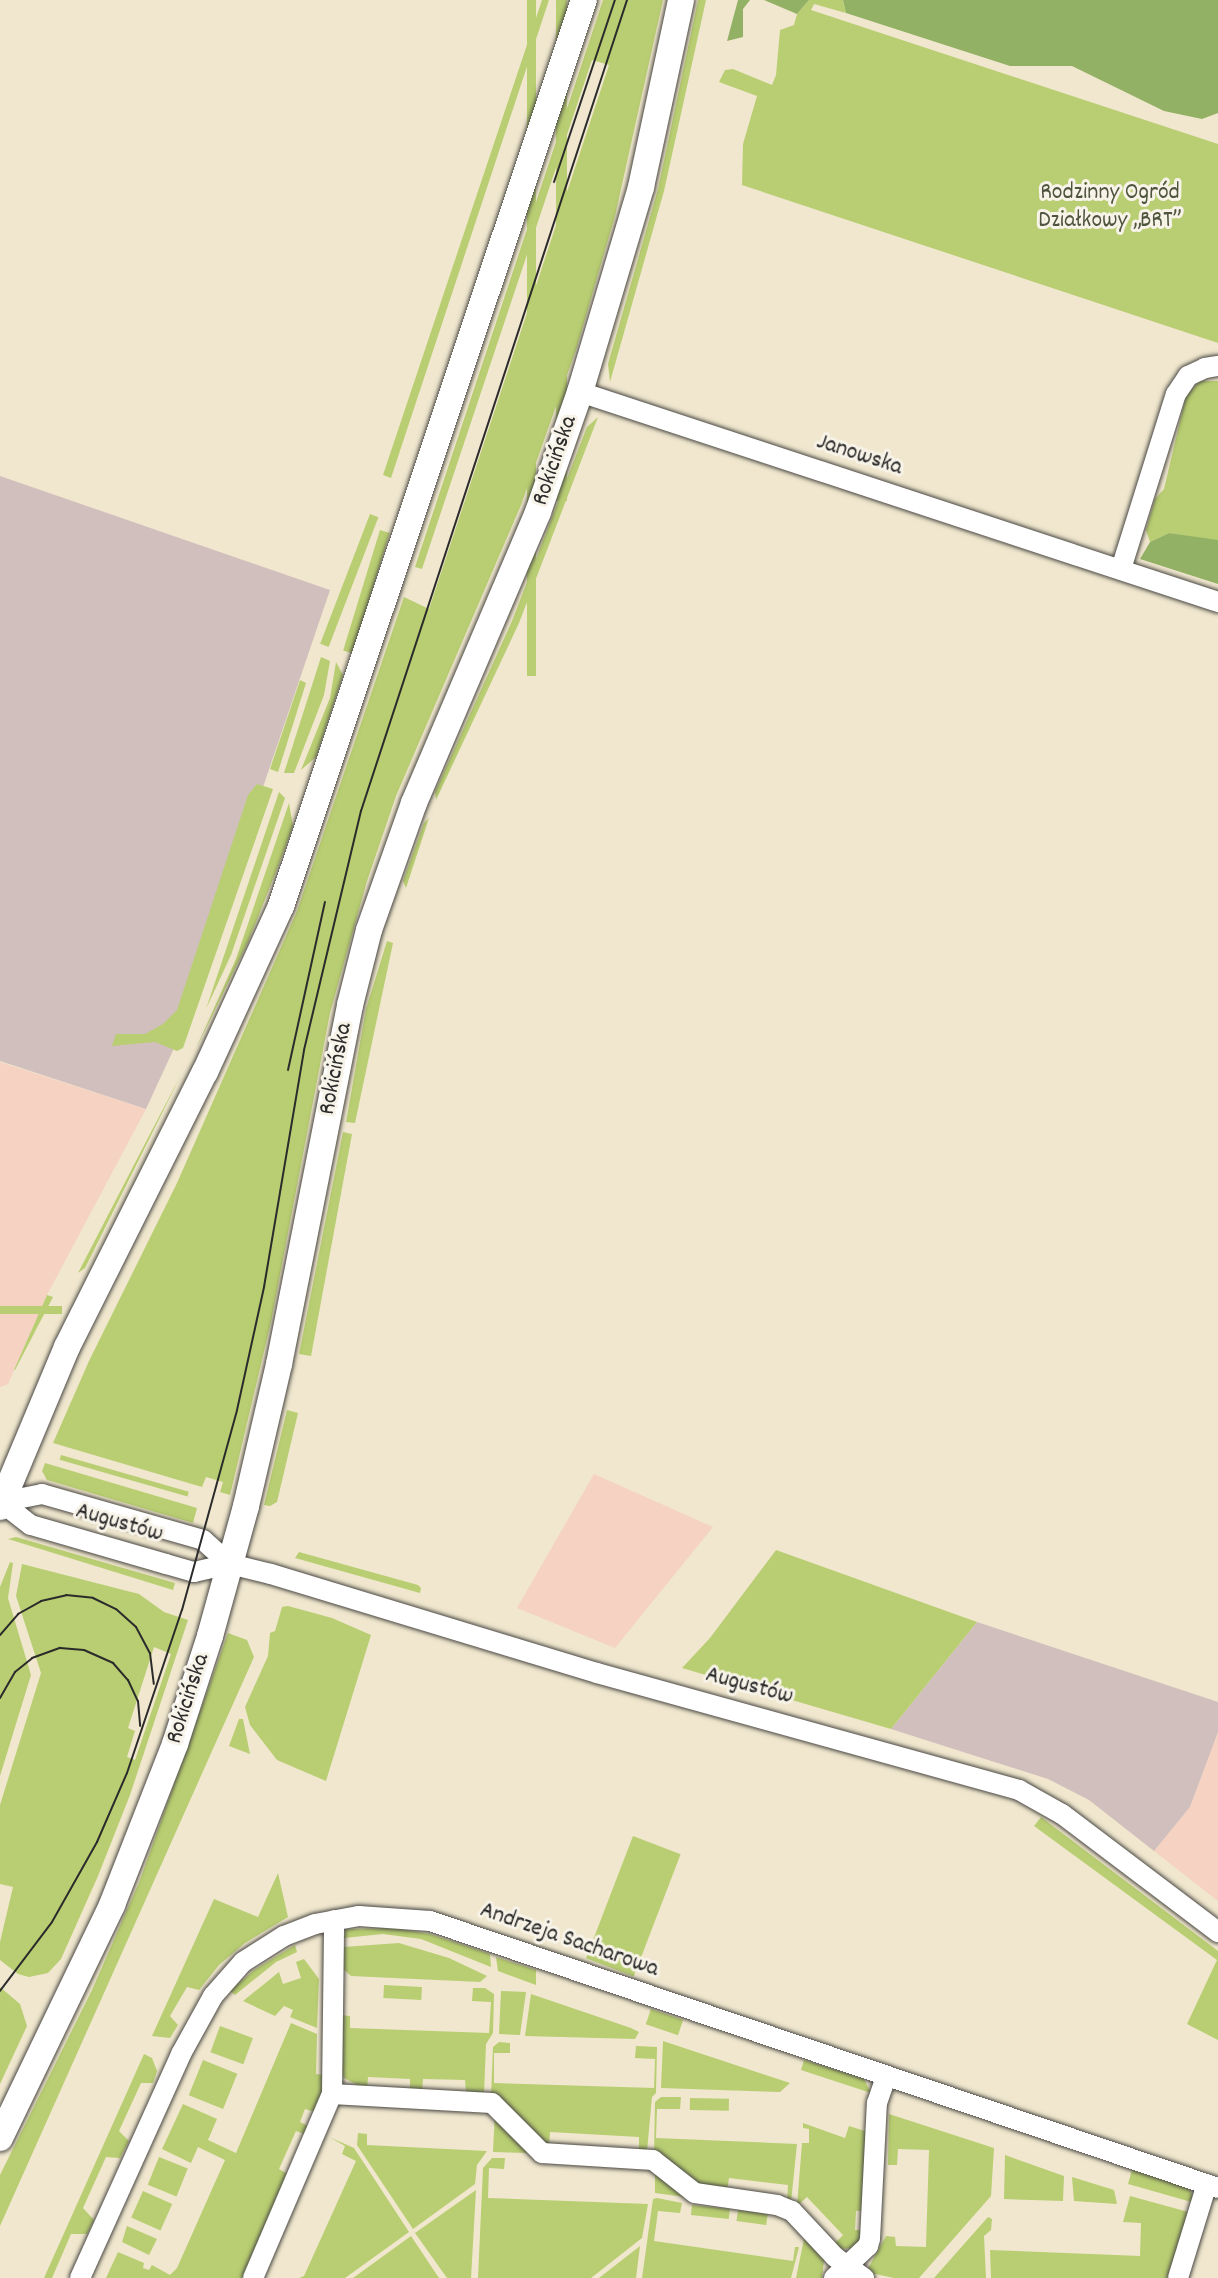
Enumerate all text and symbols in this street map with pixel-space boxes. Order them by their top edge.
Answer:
park label: Rodzinny Ogród Działkowy „BRT” [1038,180,1182,236]
street label: Rokicińska [527,412,585,510]
street label: Janowska [813,429,905,483]
street label: Rokicińska [314,1021,360,1117]
street label: Augustów [72,1498,166,1550]
street label: Rokicińska [161,1650,217,1748]
street label: Augustów [702,1662,796,1712]
street label: Andrzeja Sacharowa [476,1897,662,1985]

